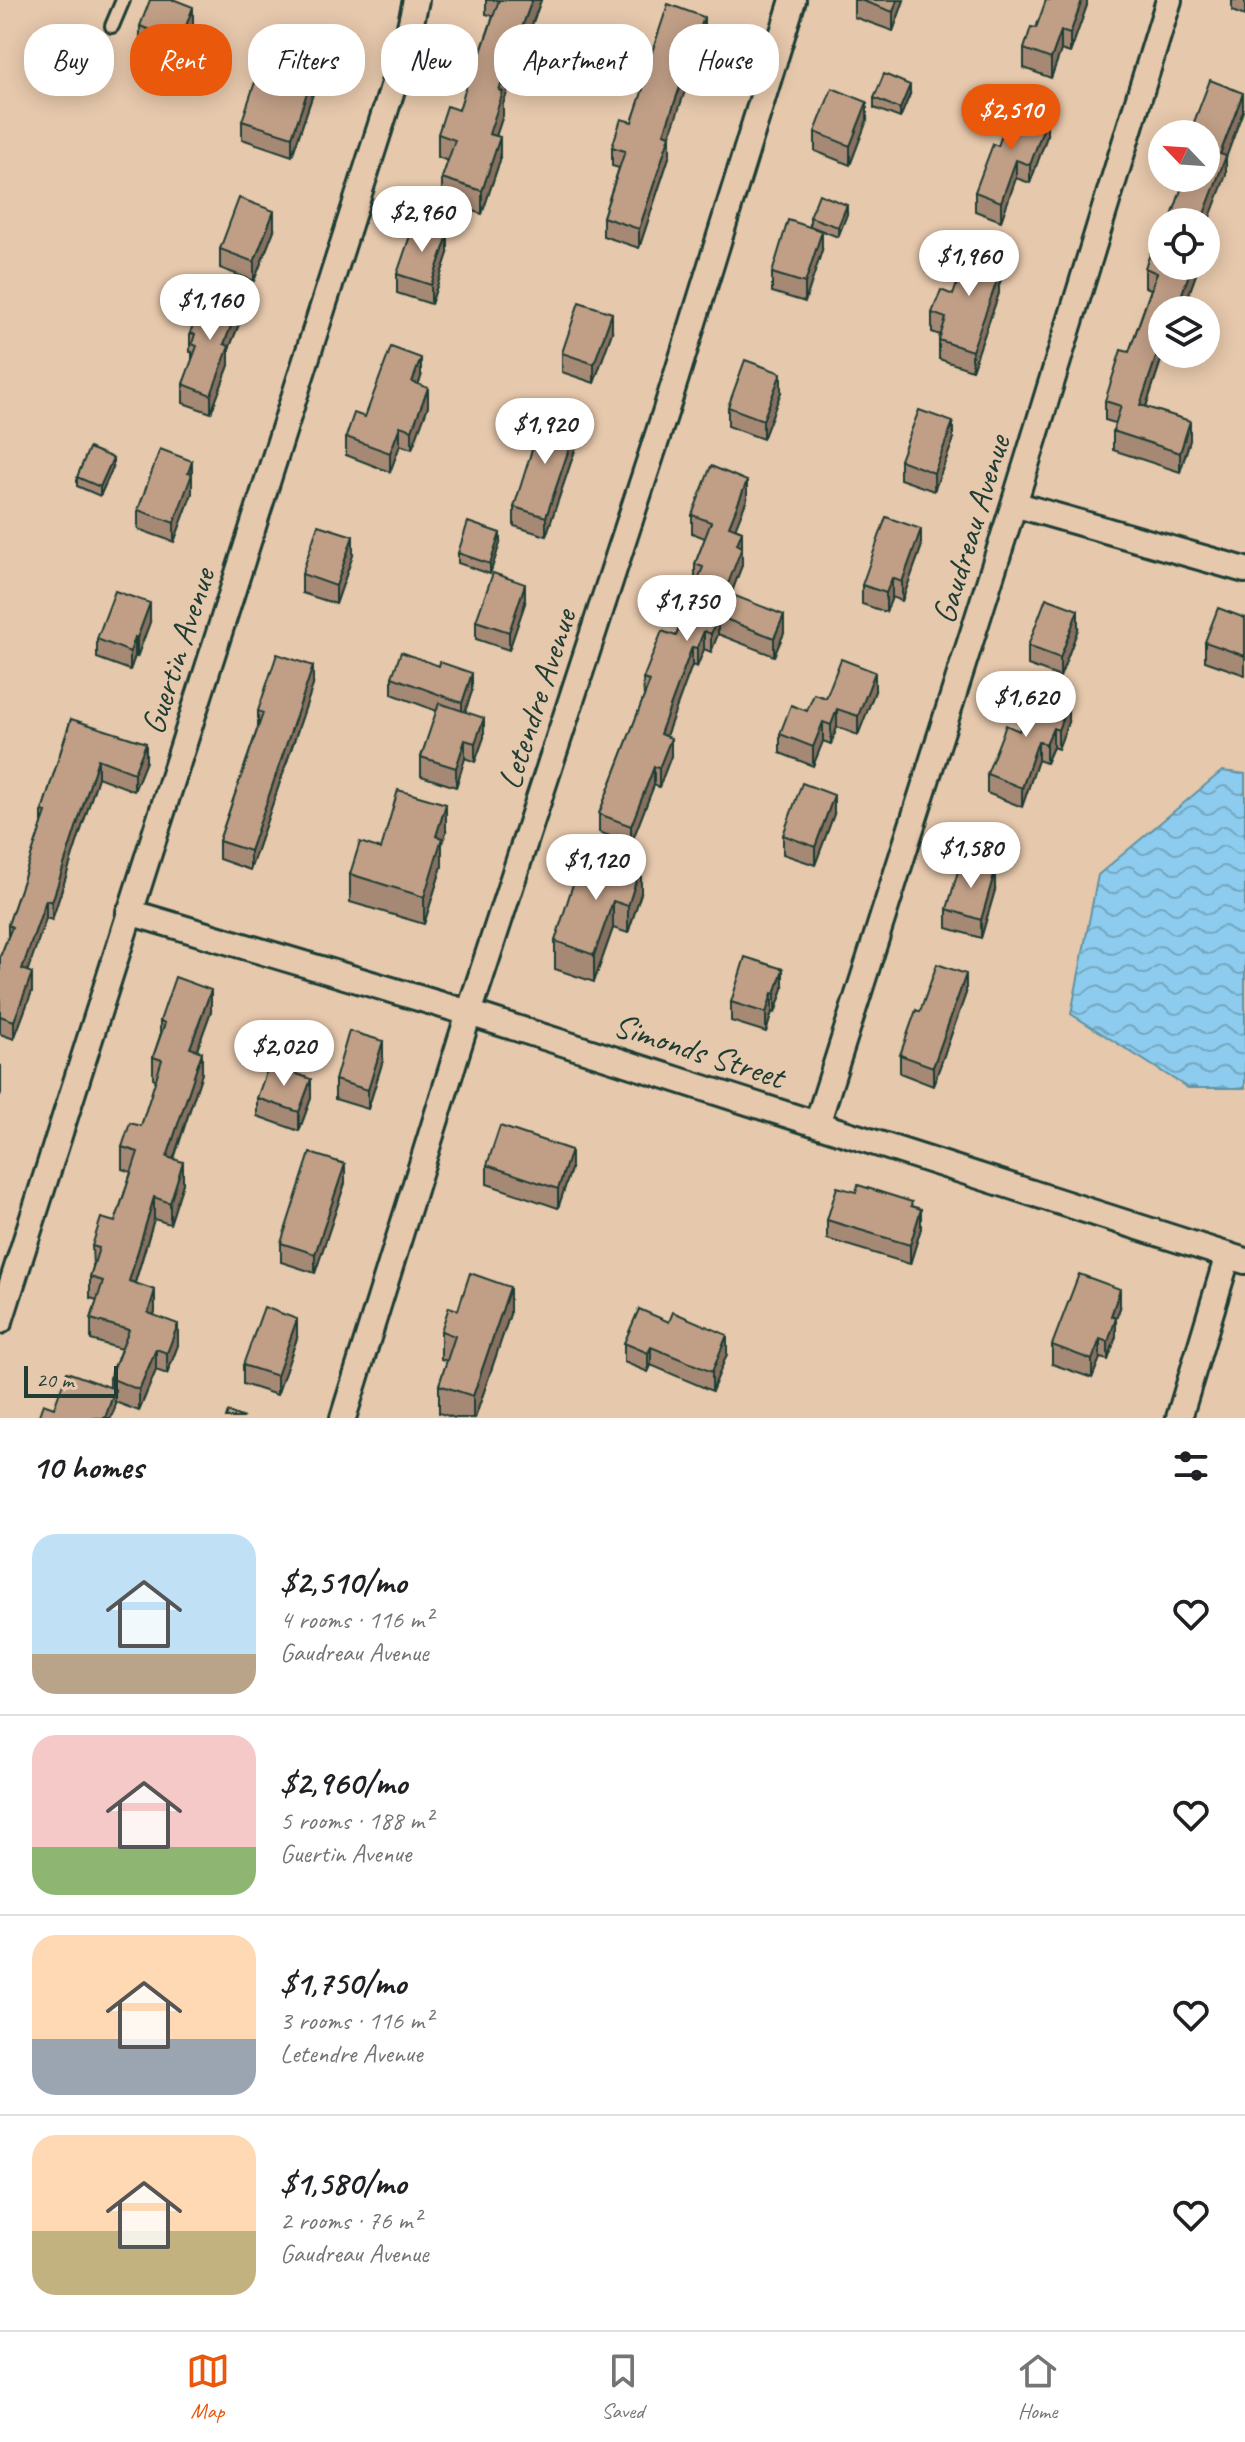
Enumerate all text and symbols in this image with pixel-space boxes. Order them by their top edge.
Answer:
chip: Buy [24,24,114,96]
chip: Rent [130,24,232,96]
chip: Filters [248,24,365,96]
chip: New [381,24,478,96]
chip: Apartment [494,24,653,96]
chip: House [669,24,779,96]
pin: $2,510 [946,84,1076,152]
text: $2,510 [979,93,1043,126]
north arrow [1148,120,1220,192]
map controls [1148,120,1220,368]
pin: $2,960 [357,186,487,254]
text: $2,960 [390,195,454,228]
button: locate [1148,208,1220,280]
pin: $1,960 [904,230,1034,298]
text: $1,960 [937,239,1001,272]
pin: $1,160 [145,274,275,342]
text: $1,160 [178,283,242,316]
button: layers [1148,296,1220,368]
pin: $1,920 [480,398,610,466]
text: $1,920 [513,407,577,440]
street label: Gaudreau Avenue [922,428,1020,628]
street label: Guertin Avenue [130,561,225,739]
pin: $1,750 [622,575,752,643]
text: $1,750 [655,584,719,617]
street label: Letendre Avenue [487,602,586,794]
pin: $1,620 [961,671,1091,739]
text: $1,620 [994,680,1058,713]
pin: $1,580 [906,822,1036,890]
text: $1,580 [939,831,1003,864]
pin: $1,120 [531,834,661,902]
text: $1,120 [564,843,628,876]
street label: Simonds Street [608,1003,793,1099]
pin: $2,020 [219,1020,349,1088]
text: $2,020 [252,1029,316,1062]
scale bar [24,1362,118,1398]
text: 20 m [36,1366,73,1394]
icon: filters [1169,1444,1213,1488]
text: 10 homes [32,1445,143,1488]
text: $2,510/mo [280,1560,406,1603]
icon: home [96,1566,192,1662]
icon: heart [1169,1592,1213,1636]
text: 4 rooms · 116 m² [280,1603,432,1636]
text: Gaudreau Avenue [280,1636,429,1669]
text: $2,960/mo [280,1761,407,1804]
icon: home [96,1767,192,1863]
icon: heart [1169,1793,1213,1837]
text: 5 rooms · 188 m² [280,1804,432,1837]
text: Guertin Avenue [280,1837,411,1870]
text: $1,750/mo [280,1961,406,2004]
icon: home [96,1967,192,2063]
icon: heart [1169,1993,1213,2037]
text: 3 rooms · 116 m² [280,2004,432,2037]
text: Letendre Avenue [280,2037,422,2070]
text: $1,580/mo [280,2161,406,2204]
icon: home [96,2167,192,2263]
icon: heart [1169,2193,1213,2237]
text: 2 rooms · 76 m² [280,2204,421,2237]
text: Gaudreau Avenue [280,2237,429,2270]
tab: Map [186,2349,230,2425]
tab: Saved [601,2349,645,2425]
tab: Home [1016,2349,1060,2425]

